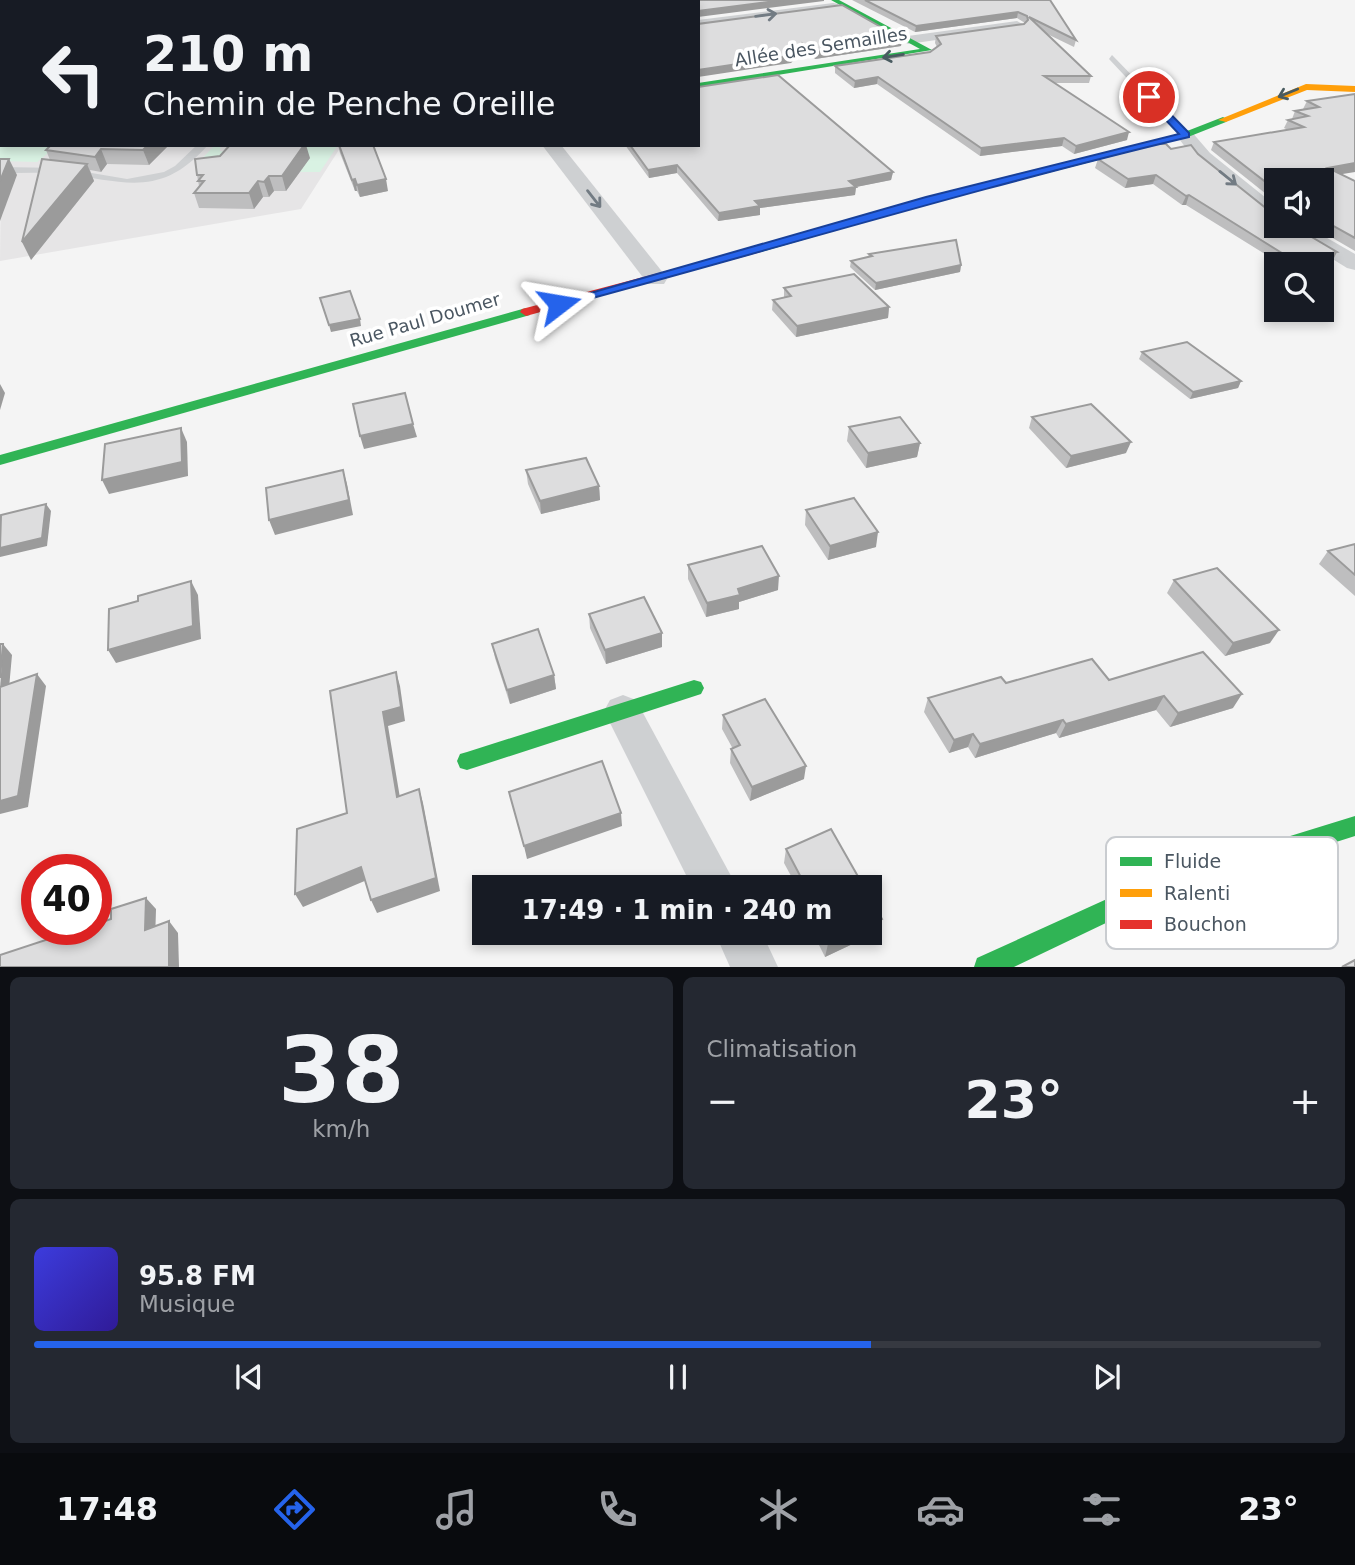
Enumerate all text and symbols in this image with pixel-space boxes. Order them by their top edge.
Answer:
one-way arrow [754,9,777,22]
street label: Allée des Semailles [733,23,909,71]
text: 210 m [143,26,313,83]
icon: left [28,28,119,119]
one-way arrow [882,50,905,63]
pin [1119,67,1179,127]
icon: arrive [1130,78,1168,116]
text: Chemin de Penche Oreille [143,85,556,123]
one-way arrow [1278,88,1299,101]
map controls [1264,168,1334,322]
button: sound [1264,168,1334,238]
one-way arrow [1219,170,1237,186]
one-way arrow [586,189,601,208]
button: search [1264,252,1334,322]
position arrow [522,267,596,341]
street label: Rue Paul Doumer [347,288,503,351]
legend [1106,837,1338,949]
text: Fluide [1164,850,1221,872]
speed limit sign: 40 [21,854,112,945]
text: Ralenti [1164,882,1230,904]
text: 17:49 · 1 min · 240 m [522,895,832,925]
text: Bouchon [1164,913,1247,935]
text: 38 [278,1018,405,1123]
text: Climatisation [707,1036,857,1062]
text: 23° [965,1070,1063,1130]
text: − [707,1079,738,1123]
text: + [1289,1079,1321,1123]
text: km/h [312,1116,370,1142]
text: 95.8 FM [139,1261,256,1291]
text: Musique [139,1291,235,1317]
icon: previous [230,1358,268,1396]
icon: pause [659,1358,697,1396]
icon: next [1088,1358,1126,1396]
icon: directions [270,1485,319,1534]
icon: music [432,1485,481,1534]
icon: phone [593,1485,642,1534]
icon: climate [754,1485,803,1534]
icon: car [916,1485,965,1534]
icon: filters [1077,1485,1126,1534]
text: 17:48 [56,1490,158,1528]
text: 23° [1238,1490,1299,1528]

